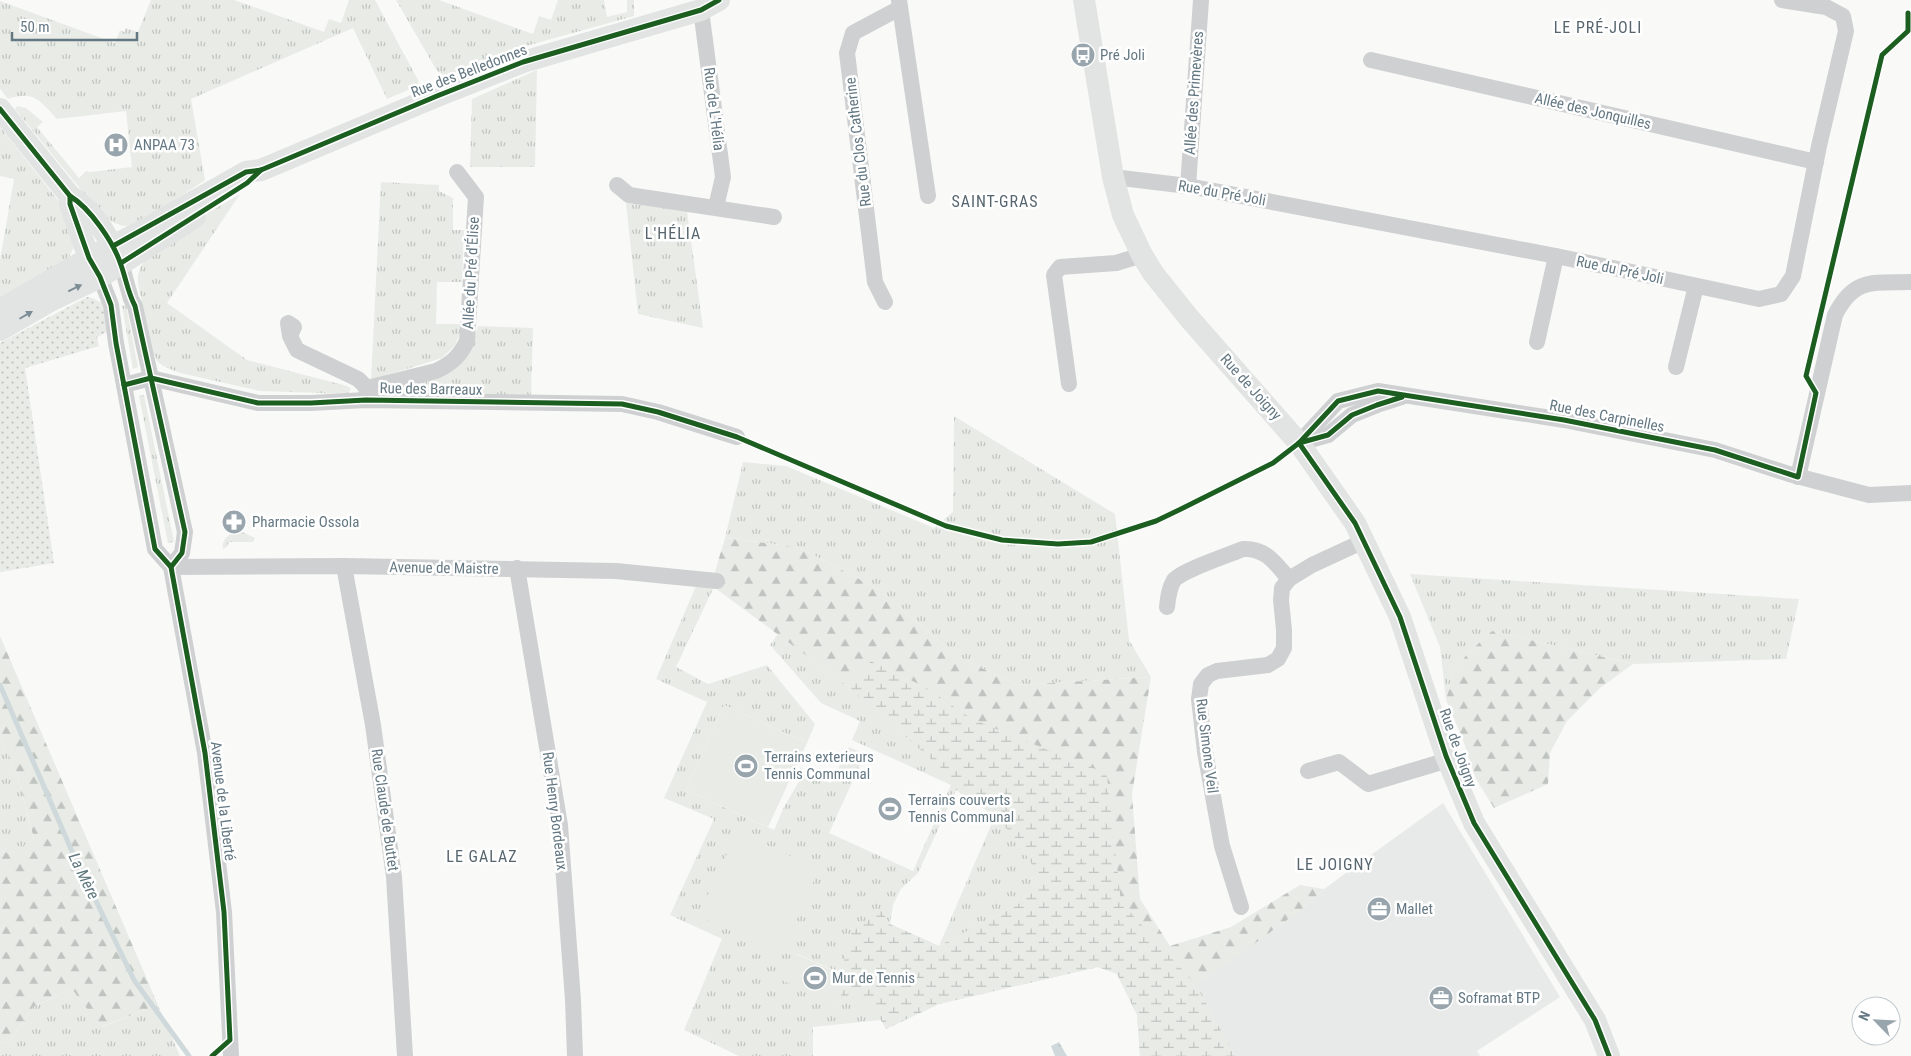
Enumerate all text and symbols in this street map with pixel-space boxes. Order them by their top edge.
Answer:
scale bar [12,10,138,42]
text: 50 m [20,18,50,36]
district label: LE PRÉ-JOLI [1554,18,1642,37]
street label: Allée des Primevères [1181,30,1207,155]
street label: Rue des Belledonnes [408,41,530,101]
bus stop icon: Pré Joli [1070,42,1096,68]
place label: Pré Joli [1100,46,1145,64]
street label: Rue de L'Hélia [700,66,728,152]
street label: Rue du Clos Catherine [841,76,875,208]
street label: Allée des Jonquilles [1533,89,1653,133]
hospital icon: ANPAA 73 [103,132,129,158]
place label: ANPAA 73 [134,136,195,154]
street label: Rue du Pré Joli [1177,176,1267,210]
district label: SAINT-GRAS [951,192,1039,211]
street label: Allée du Pré d'Élise [459,216,483,330]
district label: L'HÉLIA [645,224,701,243]
street label: Rue du Pré Joli [1575,252,1665,288]
one-way arrow [68,284,83,292]
one-way arrow [18,311,33,319]
street label: Rue de Joigny [1217,350,1285,424]
street label: Rue des Barreaux [379,379,483,399]
street label: Rue des Carpinelles [1548,396,1666,436]
pharmacy icon: Pharmacie Ossola [221,509,247,535]
place label: Pharmacie Ossola [252,513,360,531]
street label: Avenue de Maistre [389,558,499,578]
street label: Rue Simone Veil [1192,698,1222,794]
street label: Rue de Joigny [1435,706,1481,790]
street label: Avenue de la Liberté [207,740,239,862]
street label: Rue Claude de Buttet [367,748,403,872]
place label: Terrains exterieurs Tennis Communal [764,748,874,783]
street label: Rue Henry Bordeaux [539,751,571,872]
sports icon: Terrains exterieurs Tennis Communal [733,753,759,779]
place label: Terrains couverts Tennis Communal [908,791,1014,826]
sports icon: Terrains couverts Tennis Communal [877,796,903,822]
district label: LE GALAZ [446,847,518,866]
water label: La Mère [65,850,103,902]
district label: LE JOIGNY [1296,855,1374,874]
office icon: Mallet [1366,896,1392,922]
place label: Mallet [1396,900,1433,918]
sports icon: Mur de Tennis [802,965,828,991]
place label: Mur de Tennis [832,969,915,987]
office icon: Soframat BTP [1428,985,1454,1011]
place label: Soframat BTP [1458,989,1540,1007]
north arrow [1851,996,1901,1046]
text: N [1855,1009,1873,1023]

